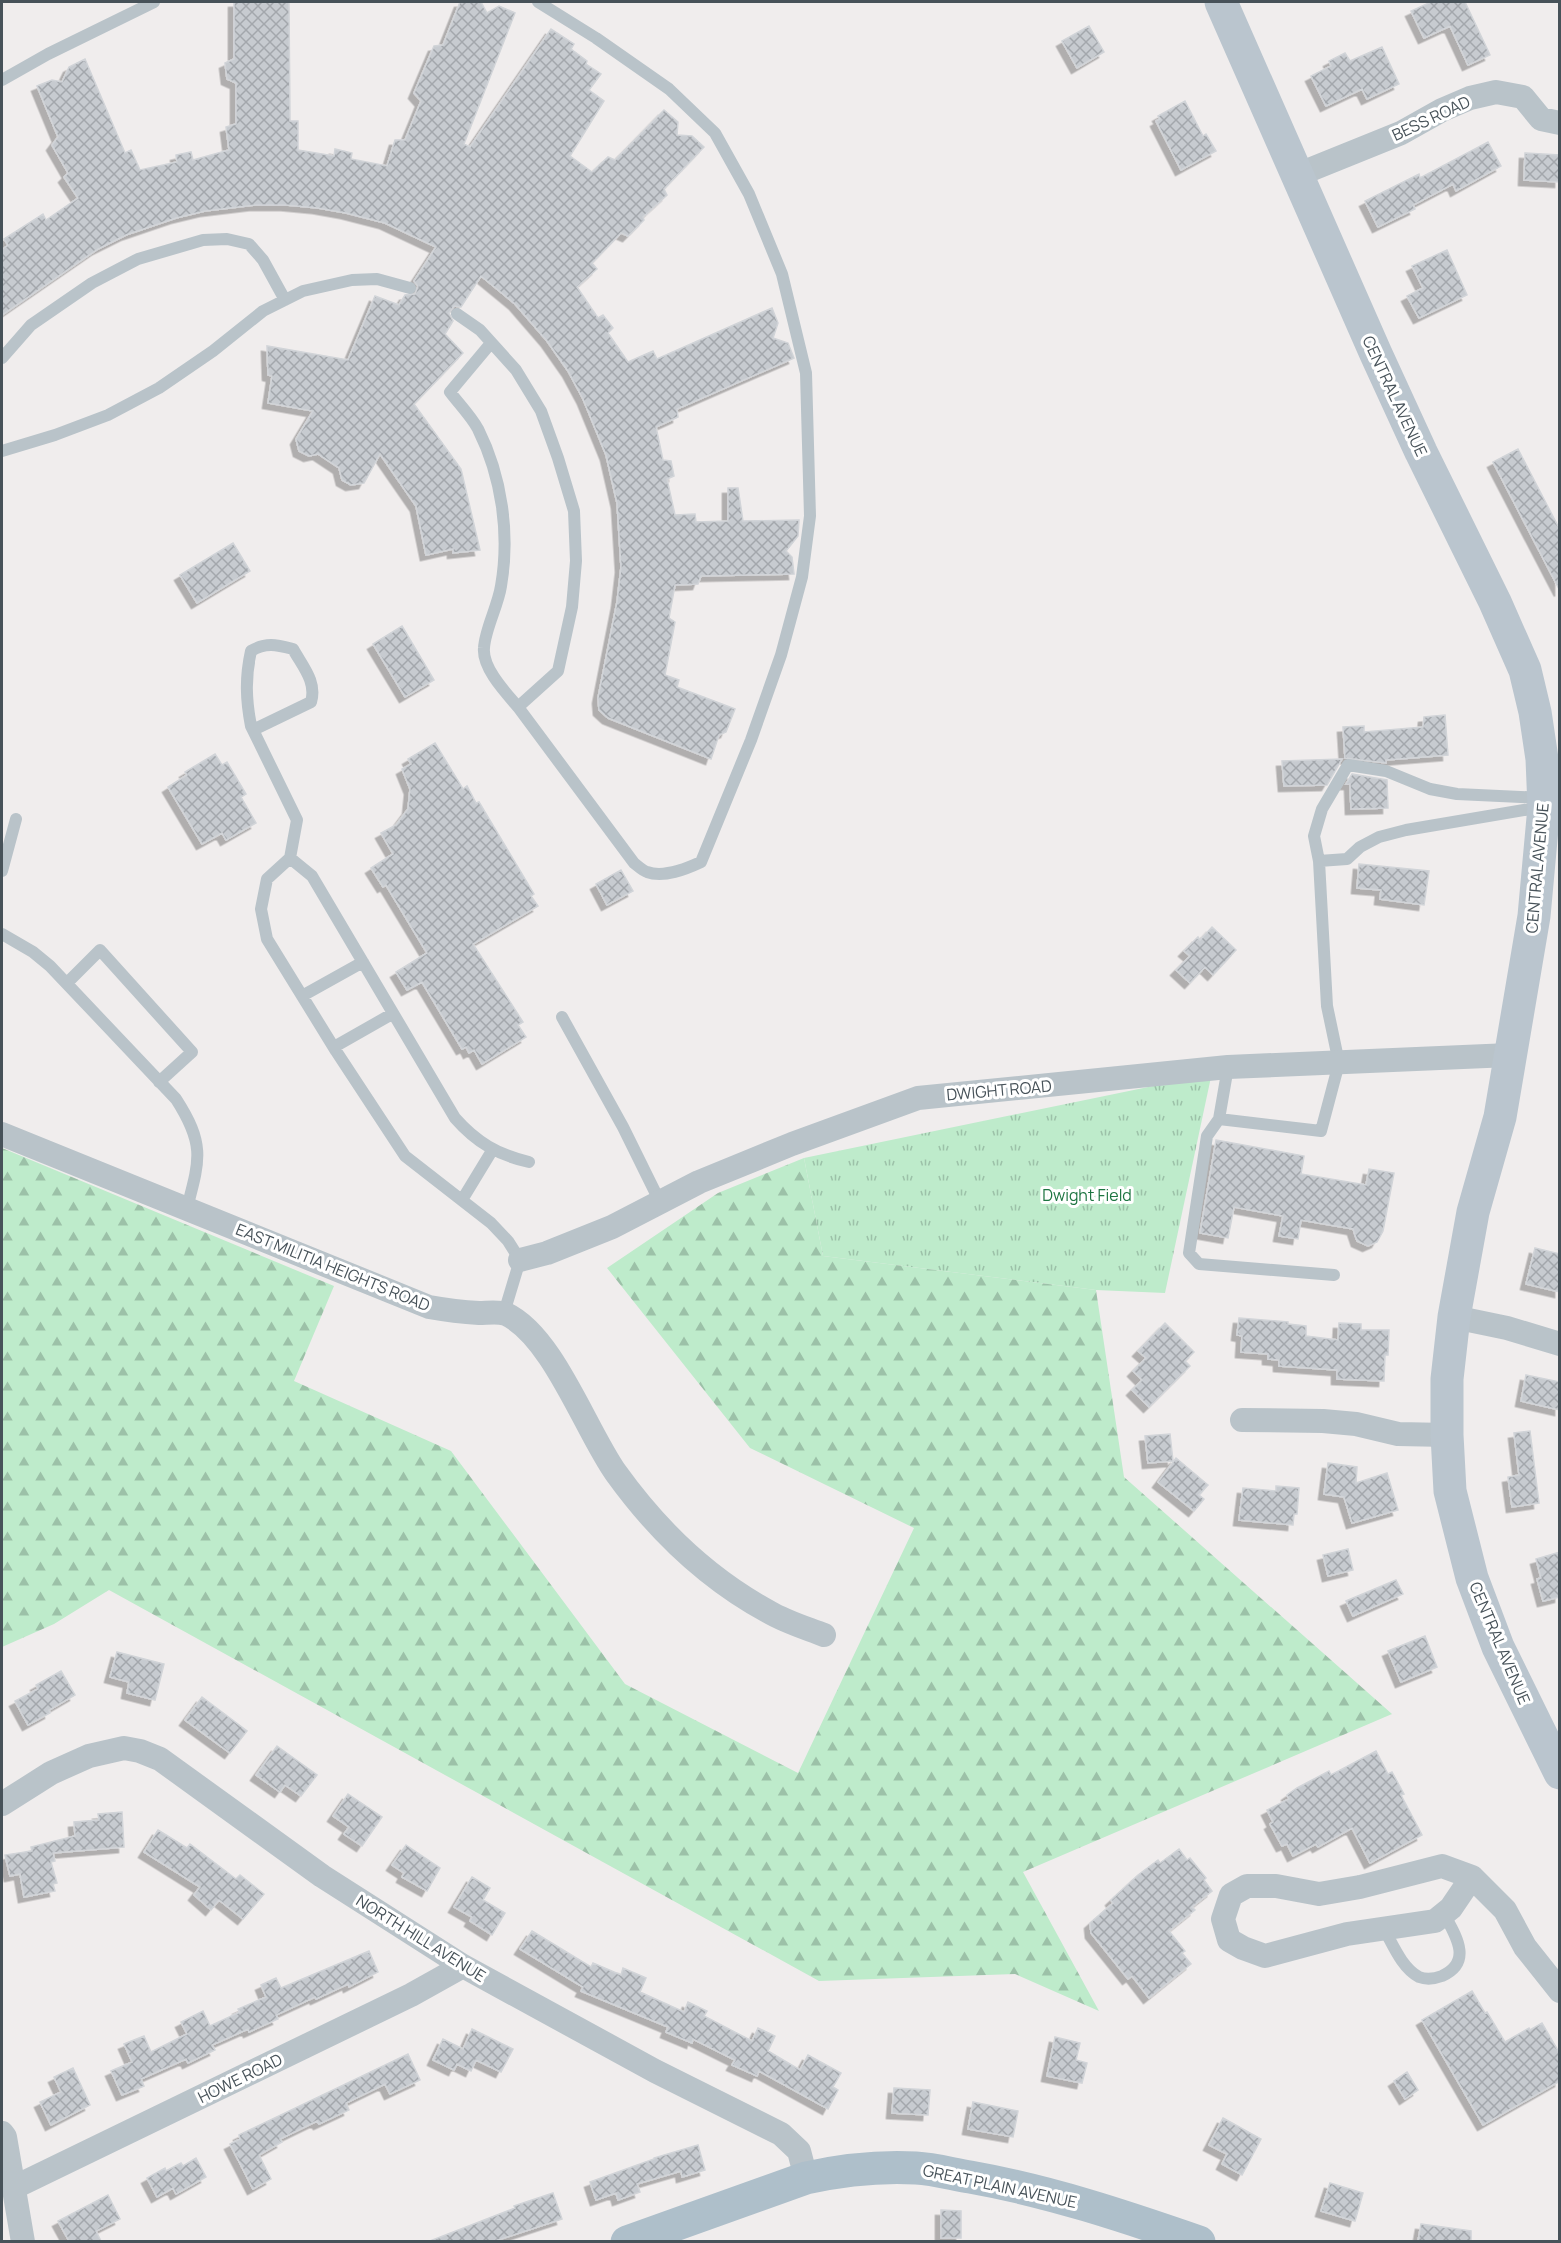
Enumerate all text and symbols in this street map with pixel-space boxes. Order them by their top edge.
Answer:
street label: BESS ROAD [1388,90,1474,146]
street label: CENTRAL AVENUE [1357,332,1433,460]
street label: CENTRAL AVENUE [1520,802,1554,934]
street label: DWIGHT ROAD [945,1074,1053,1106]
park label: Dwight Field [1042,1184,1132,1206]
street label: EAST MILITIA HEIGHTS ROAD [233,1218,434,1316]
street label: CENTRAL AVENUE [1464,1578,1536,1708]
street label: NORTH HILL AVENUE [352,1889,490,1987]
street label: HOWE ROAD [194,2048,286,2108]
street label: GREAT PLAIN AVENUE [921,2159,1079,2213]

